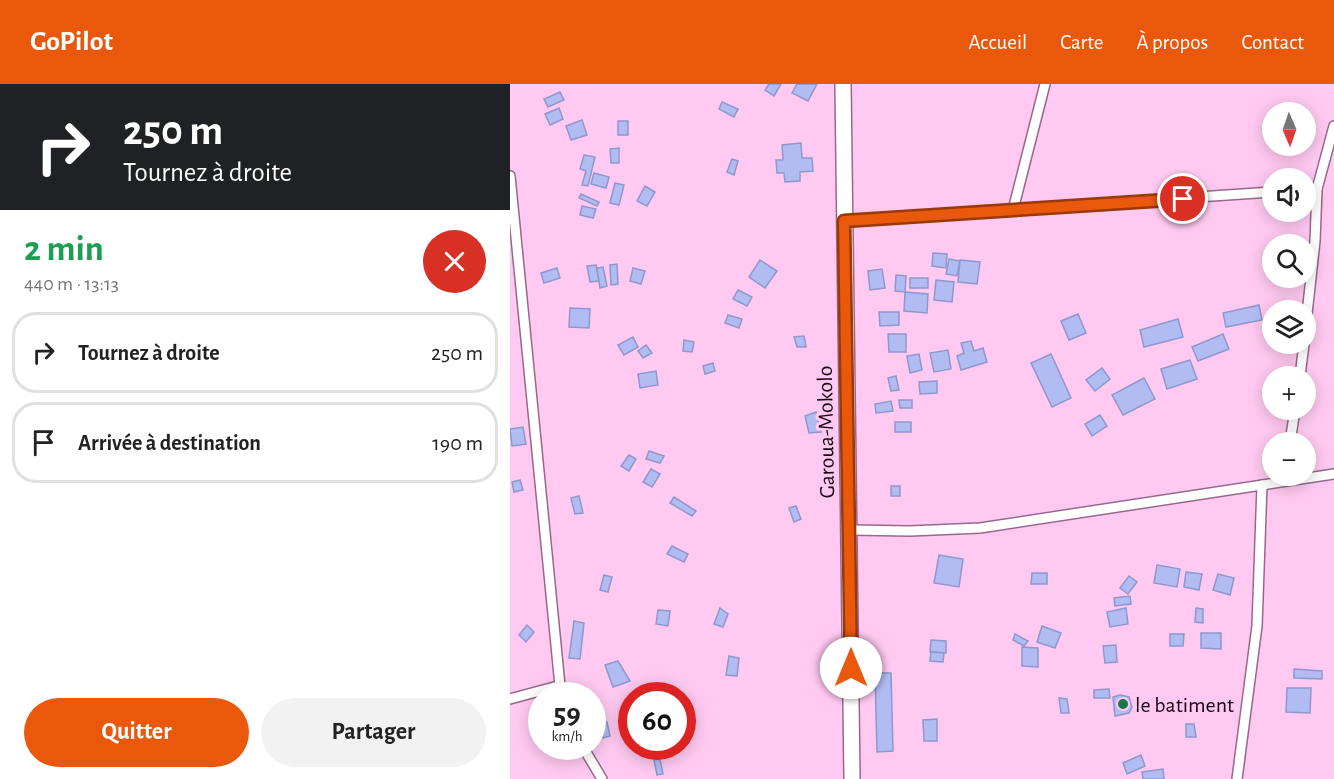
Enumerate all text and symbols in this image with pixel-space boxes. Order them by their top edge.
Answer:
text: GoPilot [30,28,113,56]
text: Accueil [969,32,1027,53]
text: Carte [1060,32,1103,53]
text: À propos [1136,32,1208,53]
text: Contact [1241,32,1304,53]
north arrow [1262,102,1316,156]
map controls [1262,102,1316,486]
icon: right [24,108,102,186]
text: 250 m [123,110,223,152]
text: Tournez à droite [123,159,292,186]
button: sound [1262,168,1316,222]
pin [1157,173,1208,224]
icon: arrive [1166,182,1199,215]
button: close [423,230,486,293]
text: 2 min [24,231,104,267]
button: search [1262,234,1316,288]
text: 440 m · 13:13 [24,274,119,294]
button: layers [1262,300,1316,354]
icon: right [27,336,60,369]
text: Tournez à droite [78,342,220,364]
text: 250 m [431,342,483,364]
street label: Garoua-Mokolo [814,365,838,499]
button: + [1262,366,1316,420]
icon: arrive [27,426,60,459]
text: Arrivée à destination [78,432,261,454]
text: 190 m [432,432,483,454]
button: − [1262,432,1316,486]
position arrow [819,636,883,700]
speed limit sign: 60 [618,682,696,760]
place label: le batiment [1135,694,1234,716]
marker: le batiment [1116,697,1130,711]
button: Quitter [24,698,249,767]
button: Partager [261,698,486,767]
text: 59 [553,699,581,729]
text: km/h [552,729,582,744]

